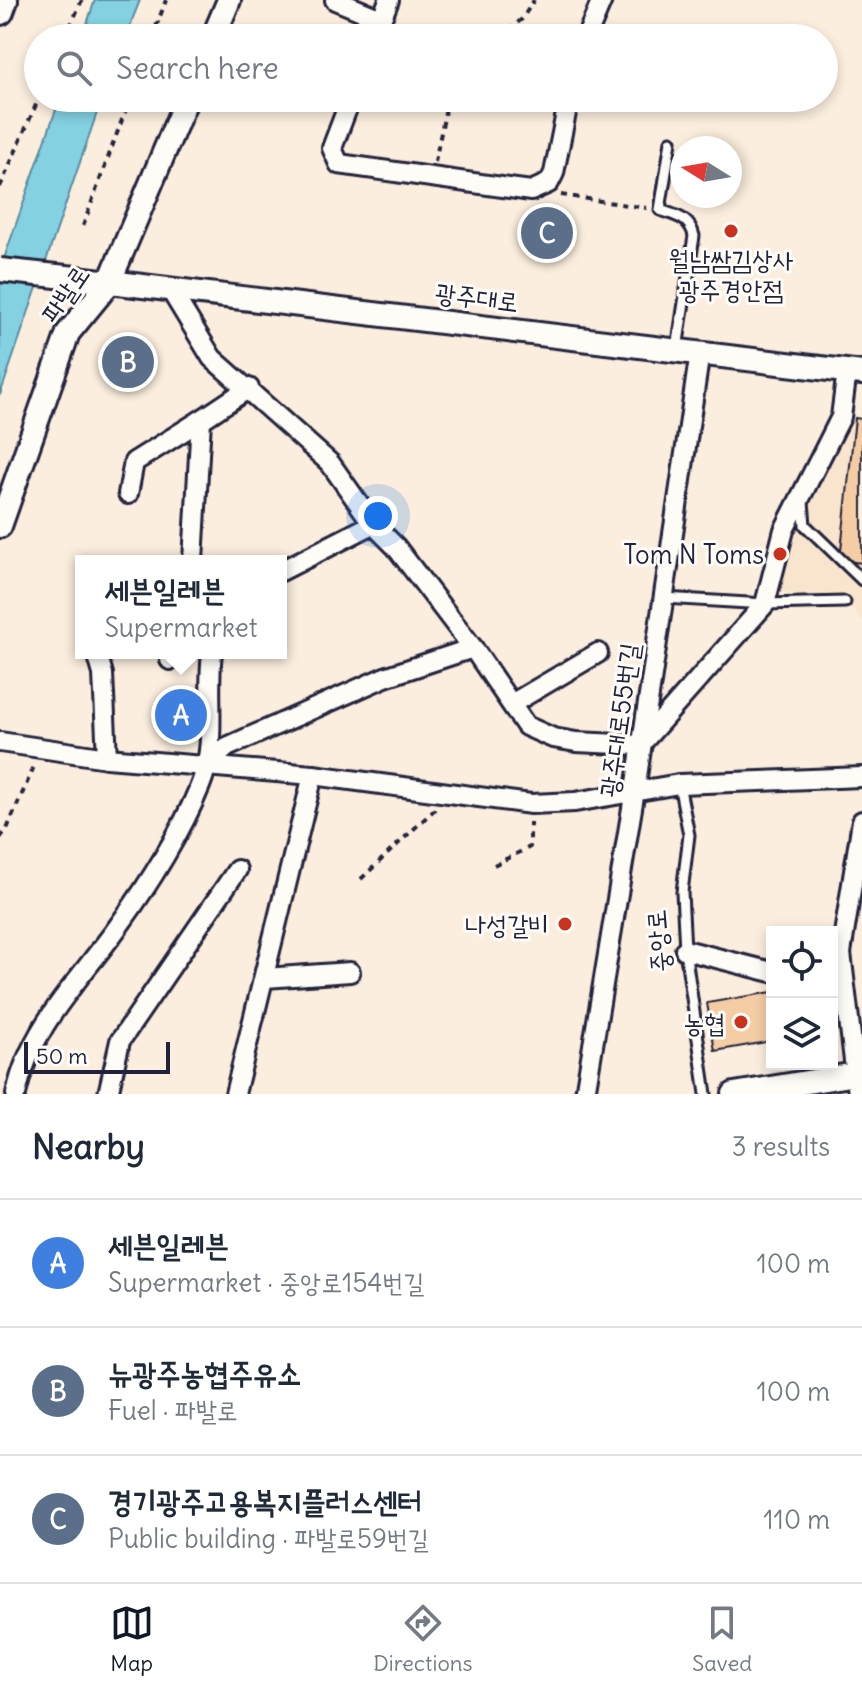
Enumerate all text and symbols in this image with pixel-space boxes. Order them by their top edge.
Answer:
search box [24,24,838,112]
icon: search [52,46,96,90]
text: Search here [116,49,279,87]
north arrow [670,136,742,208]
pin: C [521,203,573,263]
marker: 월남쌈김상사 광주경안점 [722,222,740,240]
place label: 월남쌈김상사 광주경안점 [668,243,794,306]
street label: 파발로 [34,259,96,329]
street label: 광주대로 [433,276,521,318]
pin: B [102,332,154,392]
your location [358,496,398,536]
place label: Tom N Toms [623,538,764,571]
marker: Tom N Toms [771,545,789,563]
popup [75,555,287,659]
text: 세븐일레븐 [104,571,225,609]
text: Supermarket [104,611,258,644]
street label: 광주대로55번길 [592,641,646,799]
pin: A [155,685,207,745]
place label: 나성갈비 [465,908,549,941]
street label: 중앙로 [639,908,677,974]
marker: 나성갈비 [556,915,574,933]
map controls [766,926,838,1070]
button: locate [766,926,838,998]
button: layers [766,998,838,1070]
place label: 농협 [683,1006,725,1039]
marker: 농협 [732,1013,750,1031]
scale bar [24,1038,170,1074]
text: 50 m [36,1042,88,1070]
text: Nearby [32,1125,145,1168]
text: 3 results [732,1130,830,1163]
text: 세븐일레븐 [108,1226,229,1264]
text: A [50,1247,66,1280]
text: 100 m [756,1247,830,1280]
text: Supermarket · 중앙로154번길 [108,1266,424,1299]
text: 뉴광주농협주유소 [108,1354,301,1392]
text: B [49,1375,67,1408]
text: 100 m [756,1375,830,1408]
text: Fuel · 파발로 [108,1394,238,1427]
text: 경기광주고용복지플러스센터 [108,1482,422,1520]
text: C [49,1503,67,1536]
text: 110 m [763,1503,830,1536]
text: Public building · 파발로59번길 [108,1522,429,1555]
tab: Map [110,1601,154,1677]
tab: Directions [373,1601,473,1677]
tab: Saved [692,1601,752,1677]

